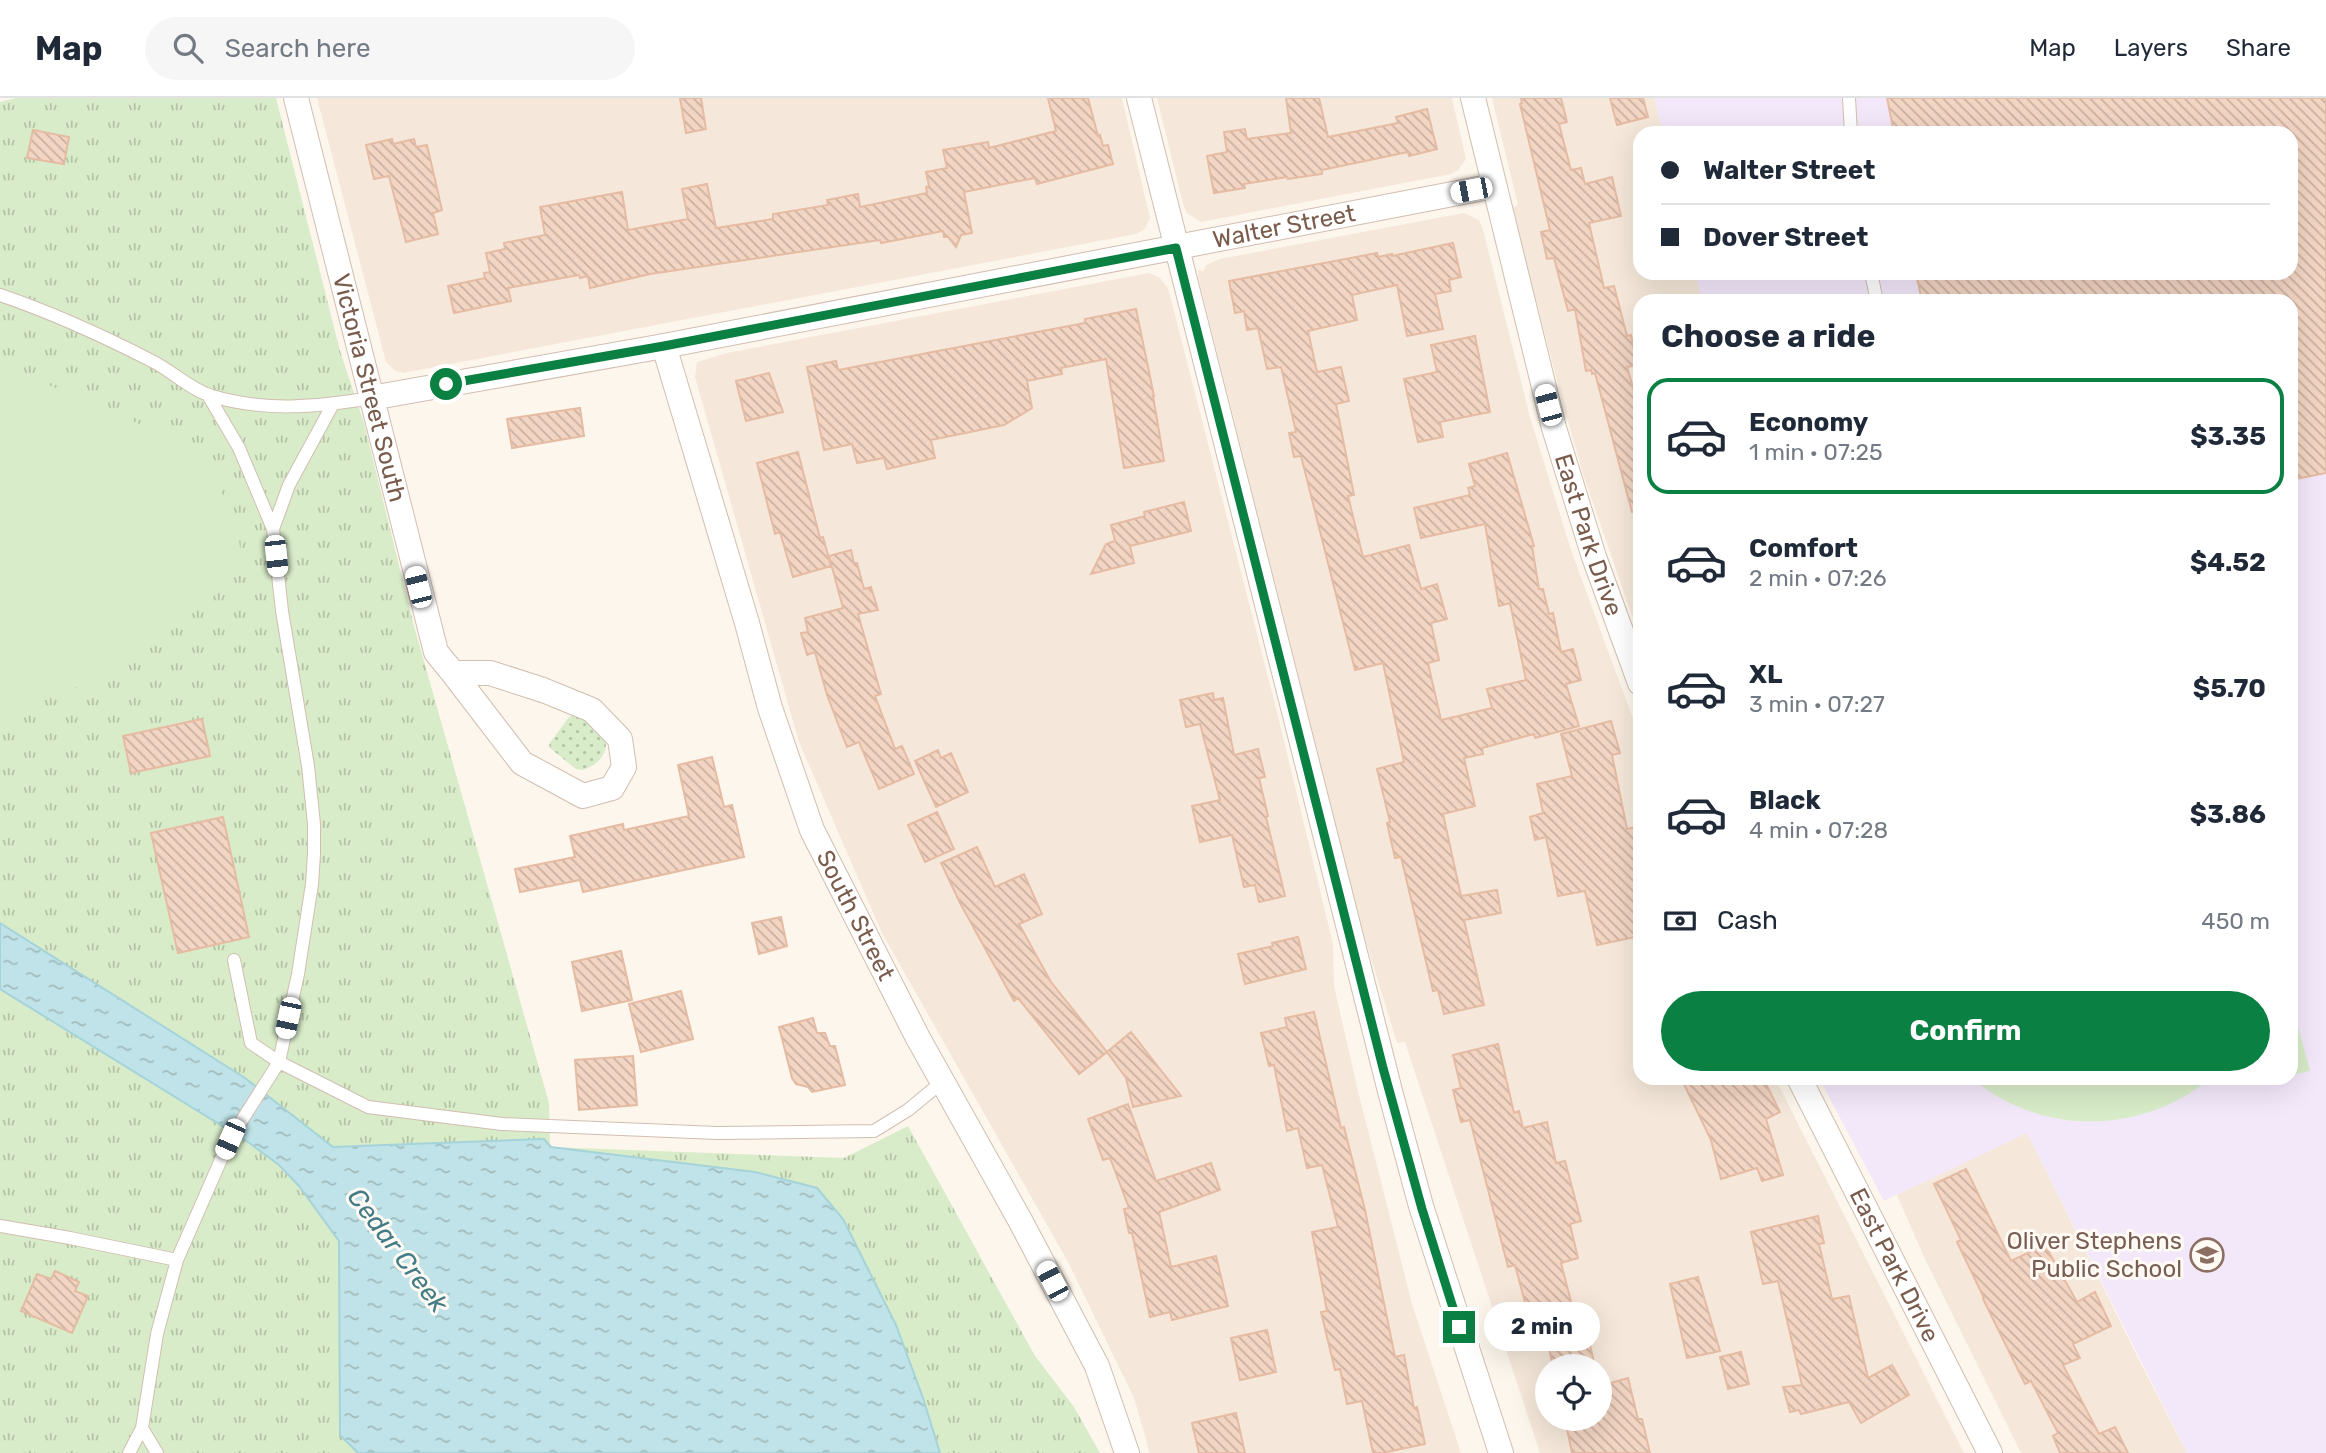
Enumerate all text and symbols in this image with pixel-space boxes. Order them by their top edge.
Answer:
search box [145,17,635,80]
text: Map [35,29,103,68]
icon: search [169,29,207,67]
text: Search here [225,33,370,64]
text: Map [2029,34,2076,62]
text: Layers [2114,34,2188,62]
text: Share [2226,34,2291,62]
text: Walter Street [1703,155,1875,186]
car [1449,176,1494,204]
street label: Walter Street [1210,199,1358,254]
text: Dover Street [1703,222,1868,253]
street label: Victoria Street South [327,271,412,505]
text: Choose a ride [1661,317,1875,355]
route start [430,368,462,400]
car [1533,382,1564,428]
icon: car [1665,405,1728,468]
text: Economy [1749,407,1868,438]
text: $3.35 [2190,421,2266,452]
text: 1 min · 07:25 [1749,438,1883,466]
street label: East Park Drive [1549,450,1628,620]
icon: car [1665,531,1728,594]
text: Comfort [1749,533,1858,564]
car [264,534,289,578]
text: $4.52 [2190,547,2266,578]
car [403,564,434,610]
text: 2 min · 07:26 [1749,564,1887,592]
icon: car [1665,657,1728,720]
text: XL [1749,659,1782,690]
text: $5.70 [2193,673,2266,704]
text: 3 min · 07:27 [1749,690,1885,718]
icon: car [1665,783,1728,846]
text: Black [1749,785,1821,816]
text: $3.86 [2190,799,2266,830]
text: 4 min · 07:28 [1749,816,1888,844]
street label: South Street [811,845,900,985]
icon: cash [1661,902,1699,940]
text: Cash [1717,905,1778,936]
text: 450 m [2201,907,2270,935]
button: Confirm [1661,991,2270,1071]
car [274,995,303,1041]
car [212,1116,249,1162]
water label: Cedar Creek [341,1182,455,1319]
street label: East Park Drive [1844,1184,1945,1347]
place label: Oliver Stephens Public School [2006,1227,2182,1283]
school or university icon: Oliver Stephens Public School [2188,1236,2226,1274]
car [1033,1258,1072,1304]
callout: 2 min [1484,1302,1599,1352]
route end [1443,1311,1475,1343]
text: 2 min [1511,1312,1573,1340]
map controls [1535,1354,1612,1431]
button: locate [1535,1354,1612,1431]

